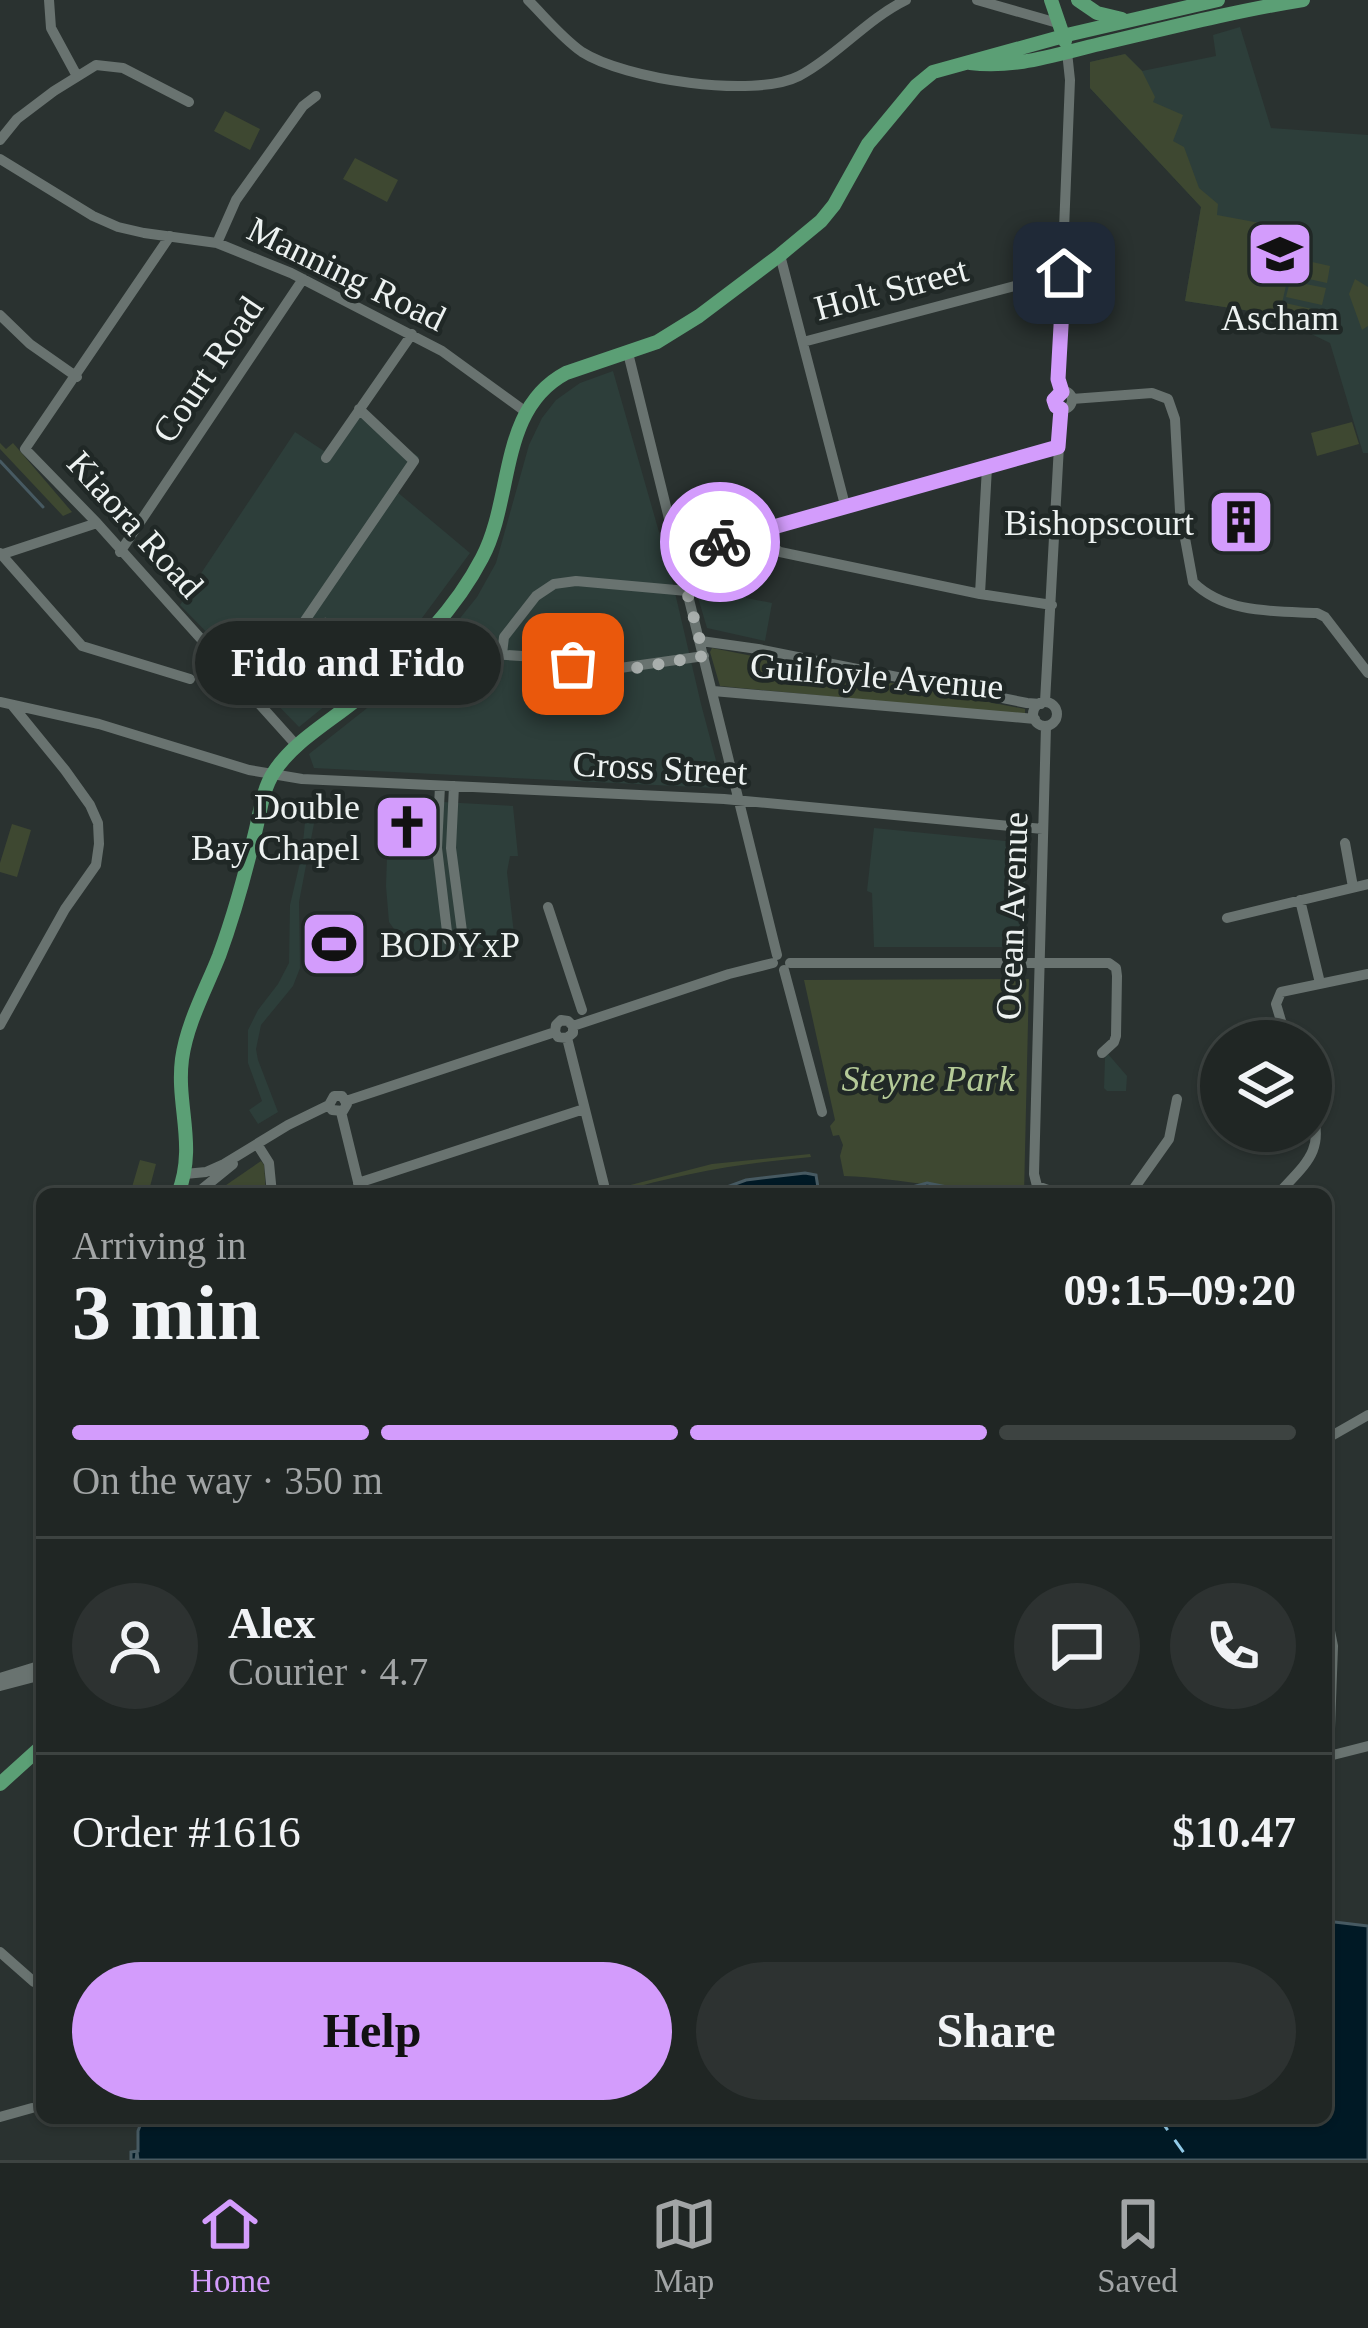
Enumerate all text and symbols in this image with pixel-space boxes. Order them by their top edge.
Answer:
street label: Manning Road [241,209,452,339]
school or university icon: Ascham [1245,219,1315,289]
pin [1013,222,1115,324]
icon: home [1031,240,1097,306]
street label: Holt Street [810,249,972,329]
street label: Court Road [145,289,271,450]
place label: Ascham [1221,298,1339,338]
street label: Kiaora Road [59,443,211,606]
courier [660,482,780,602]
building icon: Bishopscourt [1206,487,1276,557]
place label: Bishopscourt [1004,503,1194,543]
icon: bike [687,509,753,575]
pin [522,613,624,715]
callout: Fido and Fido [195,622,501,706]
icon: bag [540,631,606,697]
text: Fido and Fido [231,641,465,684]
street label: Guilfoyle Avenue [749,645,1005,707]
street label: Cross Street [572,743,748,793]
place label: Double Bay Chapel [191,787,360,868]
church icon: Double Bay Chapel [372,792,442,862]
street label: Ocean Avenue [988,811,1036,1021]
sports icon: BODYxP [299,909,369,979]
place label: BODYxP [380,925,520,965]
map controls [1200,1020,1332,1152]
button: layers [1200,1020,1332,1152]
park label: Steyne Park [842,1059,1015,1099]
text: Arriving in [72,1224,246,1267]
text: 09:15–09:20 [1064,1265,1296,1315]
text: 3 min [72,1269,261,1356]
text: On the way · 350 m [72,1459,383,1502]
button: person [72,1583,198,1709]
button: chat [1014,1583,1140,1709]
button: phone [1170,1583,1296,1709]
text: Alex [228,1598,315,1648]
text: Courier · 4.7 [228,1650,428,1693]
text: Order #1616 [72,1807,301,1857]
text: $10.47 [1172,1807,1296,1857]
button: Help [72,1962,672,2100]
button: Share [696,1962,1296,2100]
tab: Home [190,2191,271,2300]
tab: Map [651,2191,717,2300]
tab: Saved [1097,2191,1178,2300]

